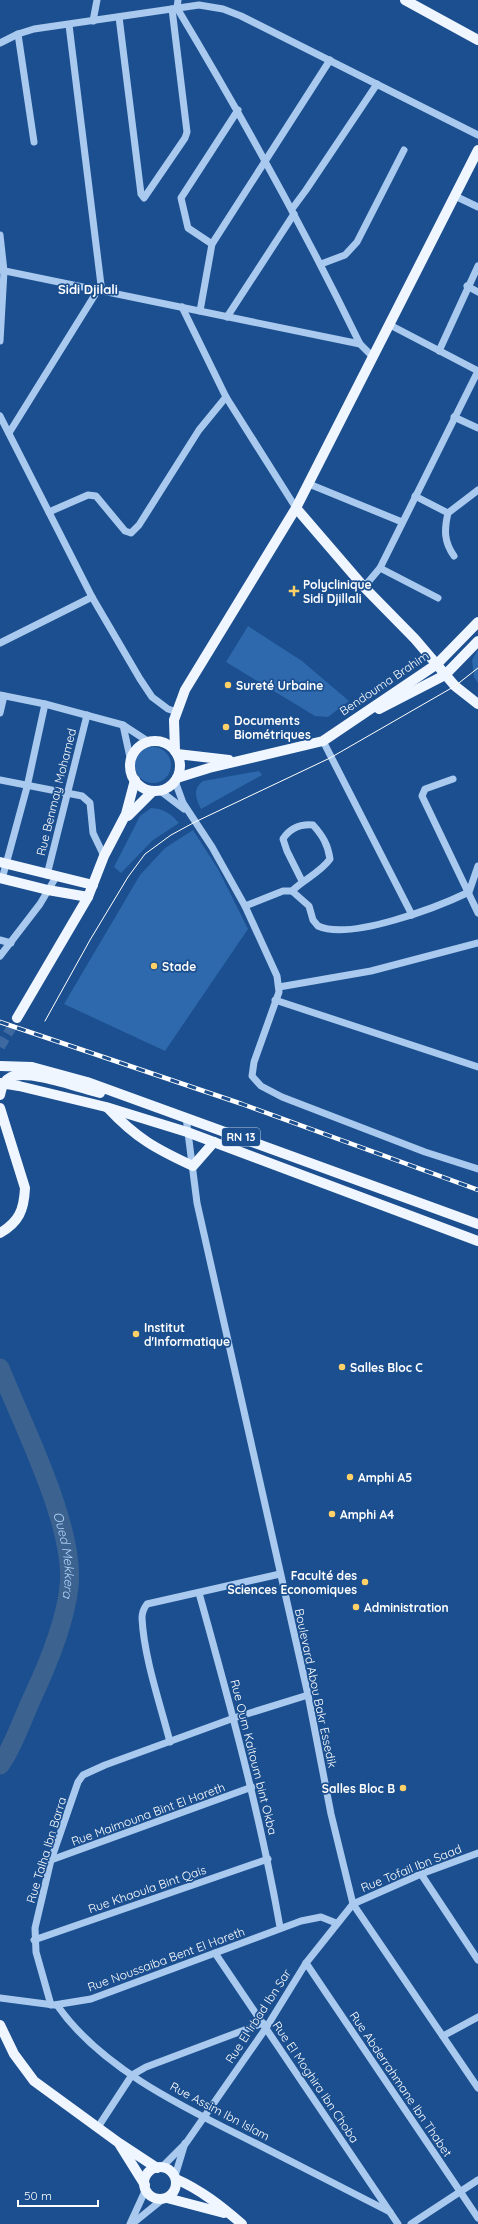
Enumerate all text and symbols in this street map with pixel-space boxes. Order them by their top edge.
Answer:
district label: Sidi Djilali [58,281,118,297]
place label: Polyclinique Sidi Djillali [303,577,372,606]
marker: Polyclinique Sidi Djillali [288,585,300,597]
street label: Bendouma Brahim [337,648,431,718]
place label: Sureté Urbaine [236,678,323,693]
marker: Sureté Urbaine [223,680,233,690]
place label: Documents Biométriques [234,713,311,742]
marker: Documents Biométriques [221,722,231,732]
street label: Rue Benmay Mohamed [33,727,79,857]
place label: Stade [162,959,196,974]
marker: Stade [149,961,159,971]
road number: RN 13 [222,1128,260,1146]
place label: Institut d'Informatique [144,1320,230,1349]
marker: Institut d'Informatique [131,1329,141,1339]
place label: Salles Bloc C [350,1360,423,1375]
marker: Salles Bloc C [337,1362,347,1372]
place label: Amphi A5 [358,1470,412,1485]
marker: Amphi A5 [345,1472,355,1482]
place label: Amphi A4 [340,1507,394,1522]
marker: Amphi A4 [327,1509,337,1519]
water label: Oued Mekkera [50,1510,78,1601]
place label: Faculté des Sciences Economiques [228,1568,357,1597]
marker: Faculté des Sciences Economiques [360,1577,370,1587]
place label: Administration [364,1600,449,1615]
marker: Administration [351,1602,361,1612]
street label: Boulevard Abou Bakr Essedik [292,1607,340,1769]
street label: Rue Oum Kaltoum bint Okba [227,1678,281,1836]
street label: Rue Maimouna Bint El Hareth [69,1779,227,1849]
place label: Salles Bloc B [322,1781,395,1796]
marker: Salles Bloc B [398,1783,408,1793]
street label: Rue Talha Ibn Barra [23,1795,69,1905]
street label: Rue Tofail Ibn Saad [358,1841,464,1895]
street label: Rue Khaoula Bint Qais [86,1862,208,1916]
street label: Rue Noussaiba Bent El Hareth [85,1924,247,1994]
street label: Rue El Irbad Ibn Sar [222,1966,294,2066]
street label: Rue Abderrahmane Ibn Thabet [347,2008,455,2160]
street label: Rue El Moghira Ibn Choba [270,2018,362,2146]
street label: Rue Assim Ibn Islam [168,2078,272,2144]
scale bar [18,2182,98,2208]
text: 50 m [24,2188,52,2203]

